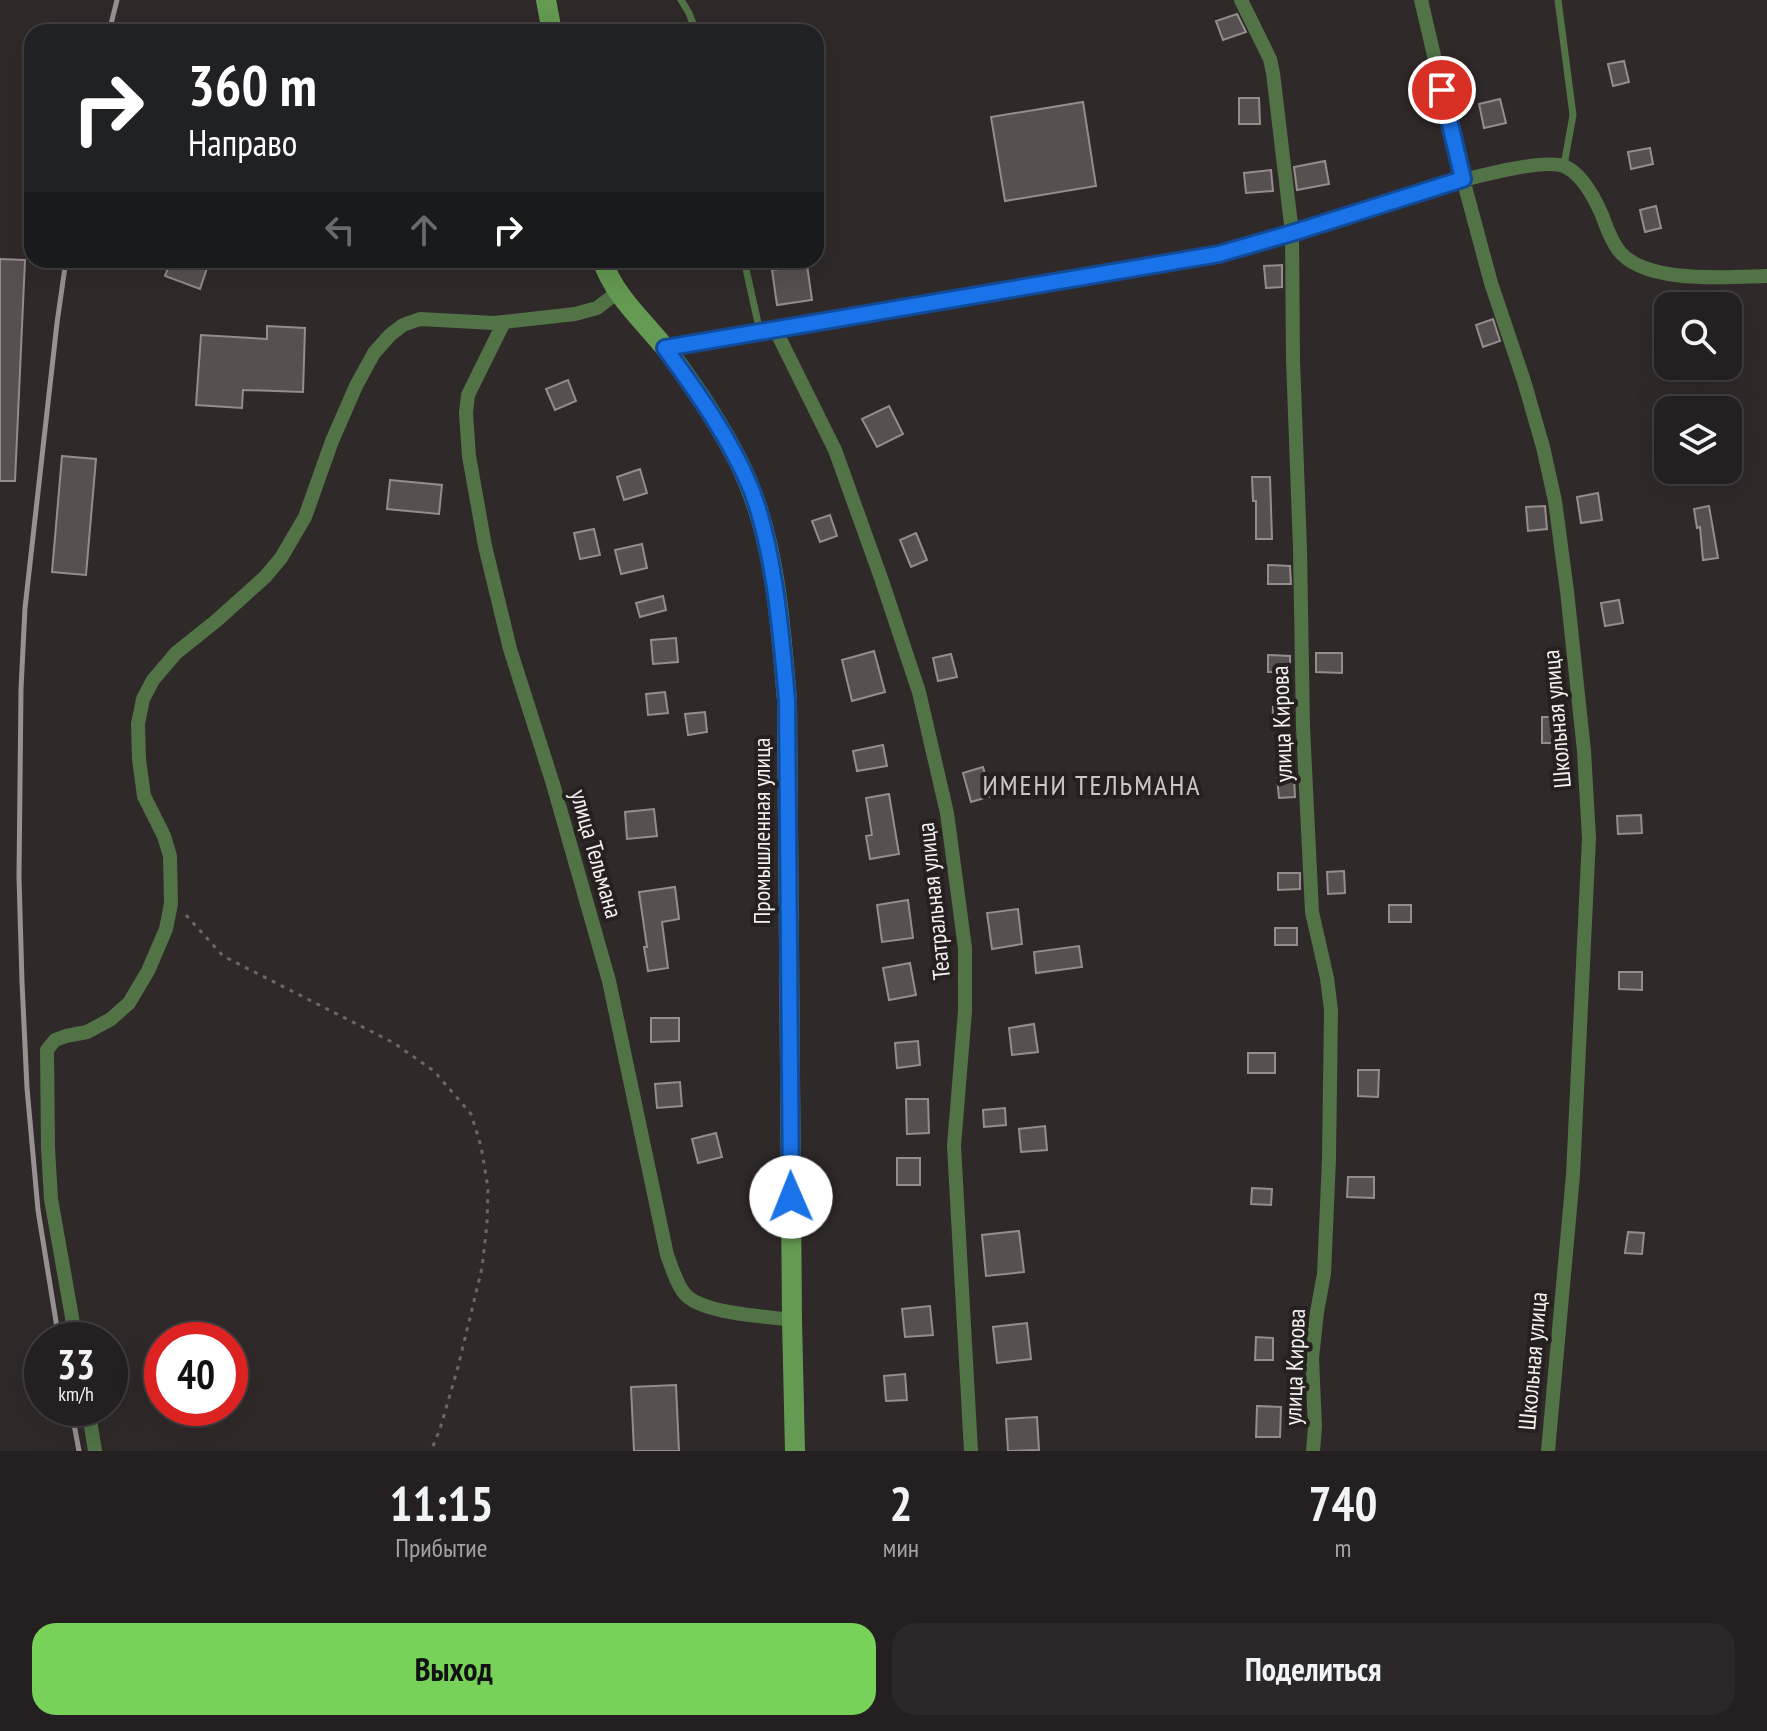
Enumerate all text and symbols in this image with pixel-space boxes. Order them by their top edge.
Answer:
text: 360 m [188,49,317,121]
icon: right [56,56,160,160]
pin [1408,56,1476,124]
icon: arrive [1420,68,1464,112]
text: Направо [188,119,297,166]
icon: left [318,208,362,252]
icon: ahead [402,208,446,252]
icon: right [486,208,530,252]
map controls [1654,292,1742,484]
button: search [1654,292,1742,380]
button: layers [1654,396,1742,484]
street label: Школьная улица [1535,649,1578,789]
street label: улица Кирова [1264,665,1299,783]
street label: Промышленная улица [746,738,777,924]
district label: ИМЕНИ ТЕЛЬМАНА [982,766,1202,803]
street label: улица Тельмана [563,786,630,922]
street label: Театральная улица [910,821,957,981]
position arrow [749,1155,833,1239]
street label: Школьная улица [1511,1291,1554,1431]
street label: улица Кирова [1277,1308,1312,1426]
speed limit sign: 40 [144,1322,248,1426]
text: 33 [57,1338,95,1390]
text: km/h [58,1381,94,1407]
text: 11:15 [390,1472,493,1534]
text: 2 [889,1472,912,1534]
text: 740 [1309,1472,1377,1534]
text: Прибытие [395,1531,487,1564]
text: мин [883,1531,919,1564]
text: m [1335,1531,1352,1564]
button: Выход [32,1623,876,1715]
button: Поделиться [892,1623,1735,1715]

